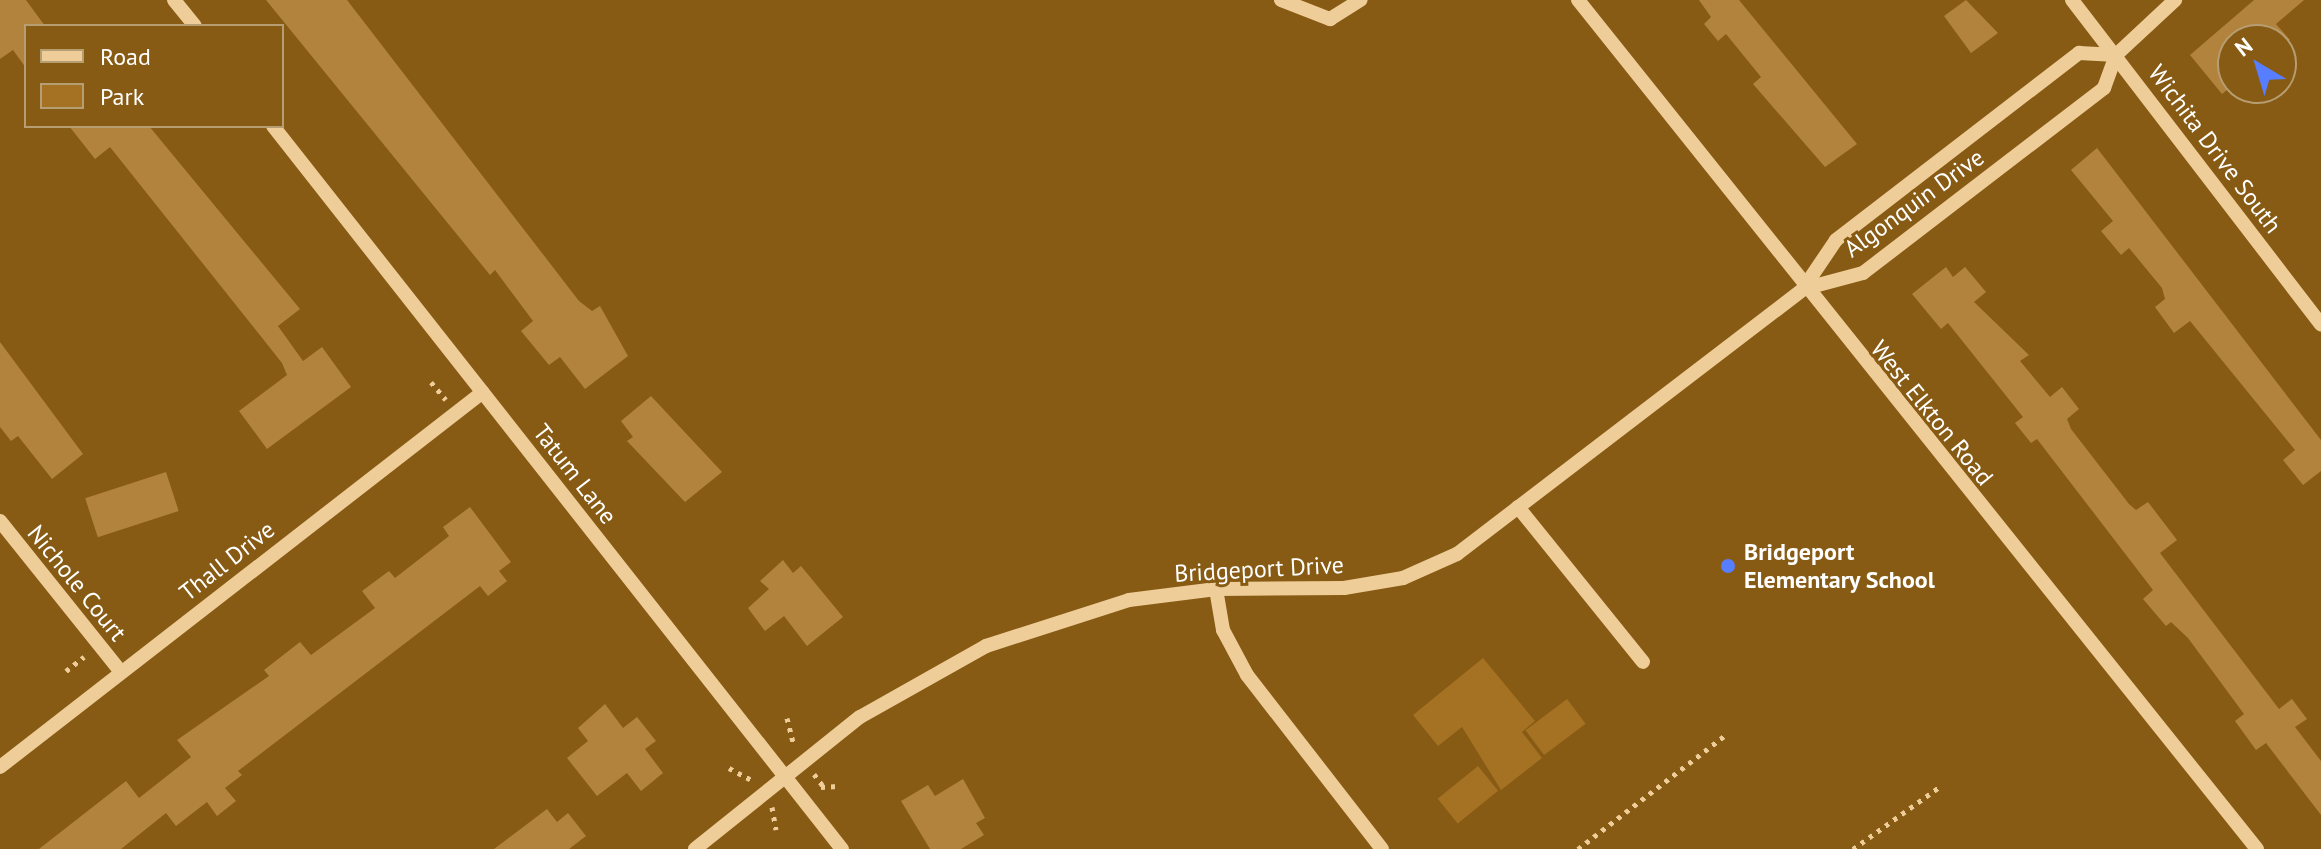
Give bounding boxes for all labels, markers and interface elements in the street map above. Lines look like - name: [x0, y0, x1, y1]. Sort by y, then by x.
- legend: [24, 24, 284, 128]
- north arrow: [2217, 24, 2297, 104]
- text: N: [2229, 31, 2258, 62]
- text: Road: [100, 41, 151, 72]
- street label: Wichita Drive South: [2142, 59, 2288, 239]
- text: Park: [100, 81, 144, 112]
- street label: Algonquin Drive: [1839, 143, 1989, 263]
- street label: West Elkton Road: [1865, 335, 1999, 491]
- street label: Tatum Lane: [527, 418, 623, 530]
- street label: Thall Drive: [174, 515, 280, 607]
- street label: Nichole Court: [22, 519, 132, 647]
- place label: Bridgeport Elementary School: [1744, 538, 1936, 594]
- street label: Bridgeport Drive: [1174, 550, 1344, 588]
- marker: Bridgeport Elementary School: [1719, 557, 1737, 575]

